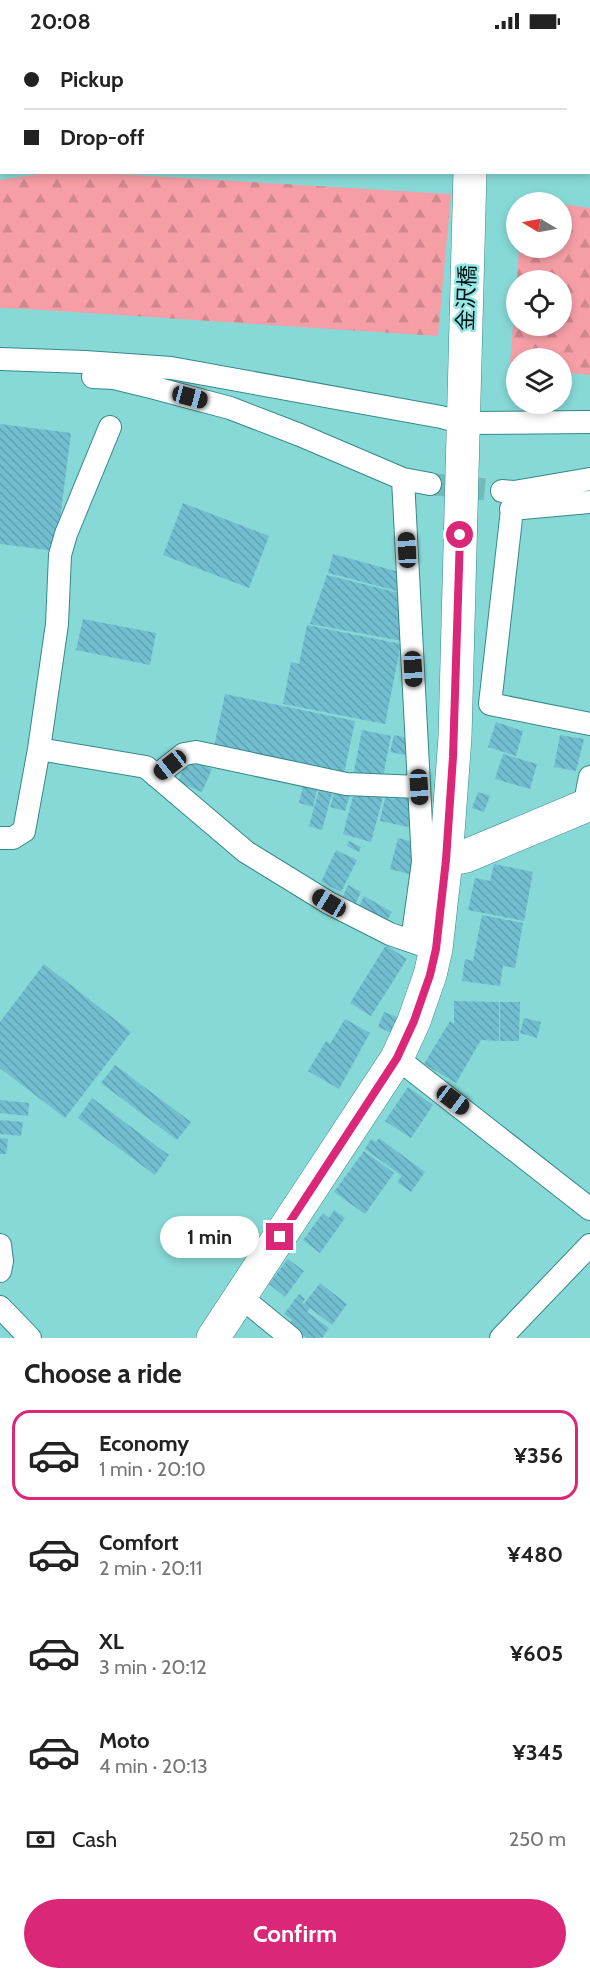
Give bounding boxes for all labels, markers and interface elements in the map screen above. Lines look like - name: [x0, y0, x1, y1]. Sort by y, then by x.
- text: 20:08: [30, 8, 91, 35]
- text: Pickup: [60, 66, 124, 93]
- text: Drop-off: [60, 124, 144, 151]
- north arrow: [506, 192, 572, 258]
- map controls: [506, 192, 572, 414]
- street label: 金沢橋: [452, 265, 481, 331]
- button: locate: [506, 270, 572, 336]
- button: layers: [506, 348, 572, 414]
- car: [170, 384, 210, 410]
- route start: [446, 521, 473, 548]
- car: [397, 532, 417, 568]
- car: [403, 651, 423, 687]
- car: [150, 747, 190, 783]
- car: [409, 769, 429, 805]
- car: [309, 886, 349, 920]
- car: [433, 1082, 473, 1118]
- callout: 1 min: [160, 1216, 259, 1258]
- route end: [266, 1223, 293, 1250]
- text: 1 min: [187, 1225, 232, 1249]
- text: Choose a ride: [24, 1357, 182, 1390]
- icon: car: [27, 1428, 81, 1482]
- text: Economy: [99, 1430, 189, 1457]
- text: ¥356: [514, 1442, 563, 1469]
- text: 1 min · 20:10: [99, 1457, 206, 1481]
- icon: car: [27, 1527, 81, 1581]
- text: Comfort: [99, 1529, 178, 1556]
- text: ¥480: [507, 1541, 563, 1568]
- text: 2 min · 20:11: [99, 1556, 202, 1580]
- icon: car: [27, 1626, 81, 1680]
- text: XL: [99, 1628, 124, 1655]
- text: ¥605: [510, 1640, 563, 1667]
- text: 3 min · 20:12: [99, 1655, 207, 1679]
- icon: car: [27, 1725, 81, 1779]
- text: Moto: [99, 1727, 150, 1754]
- text: ¥345: [512, 1739, 563, 1766]
- text: 4 min · 20:13: [99, 1754, 208, 1778]
- icon: cash: [24, 1823, 57, 1856]
- text: Cash: [72, 1826, 117, 1853]
- text: 250 m: [509, 1827, 566, 1851]
- button: Confirm: [24, 1899, 566, 1968]

